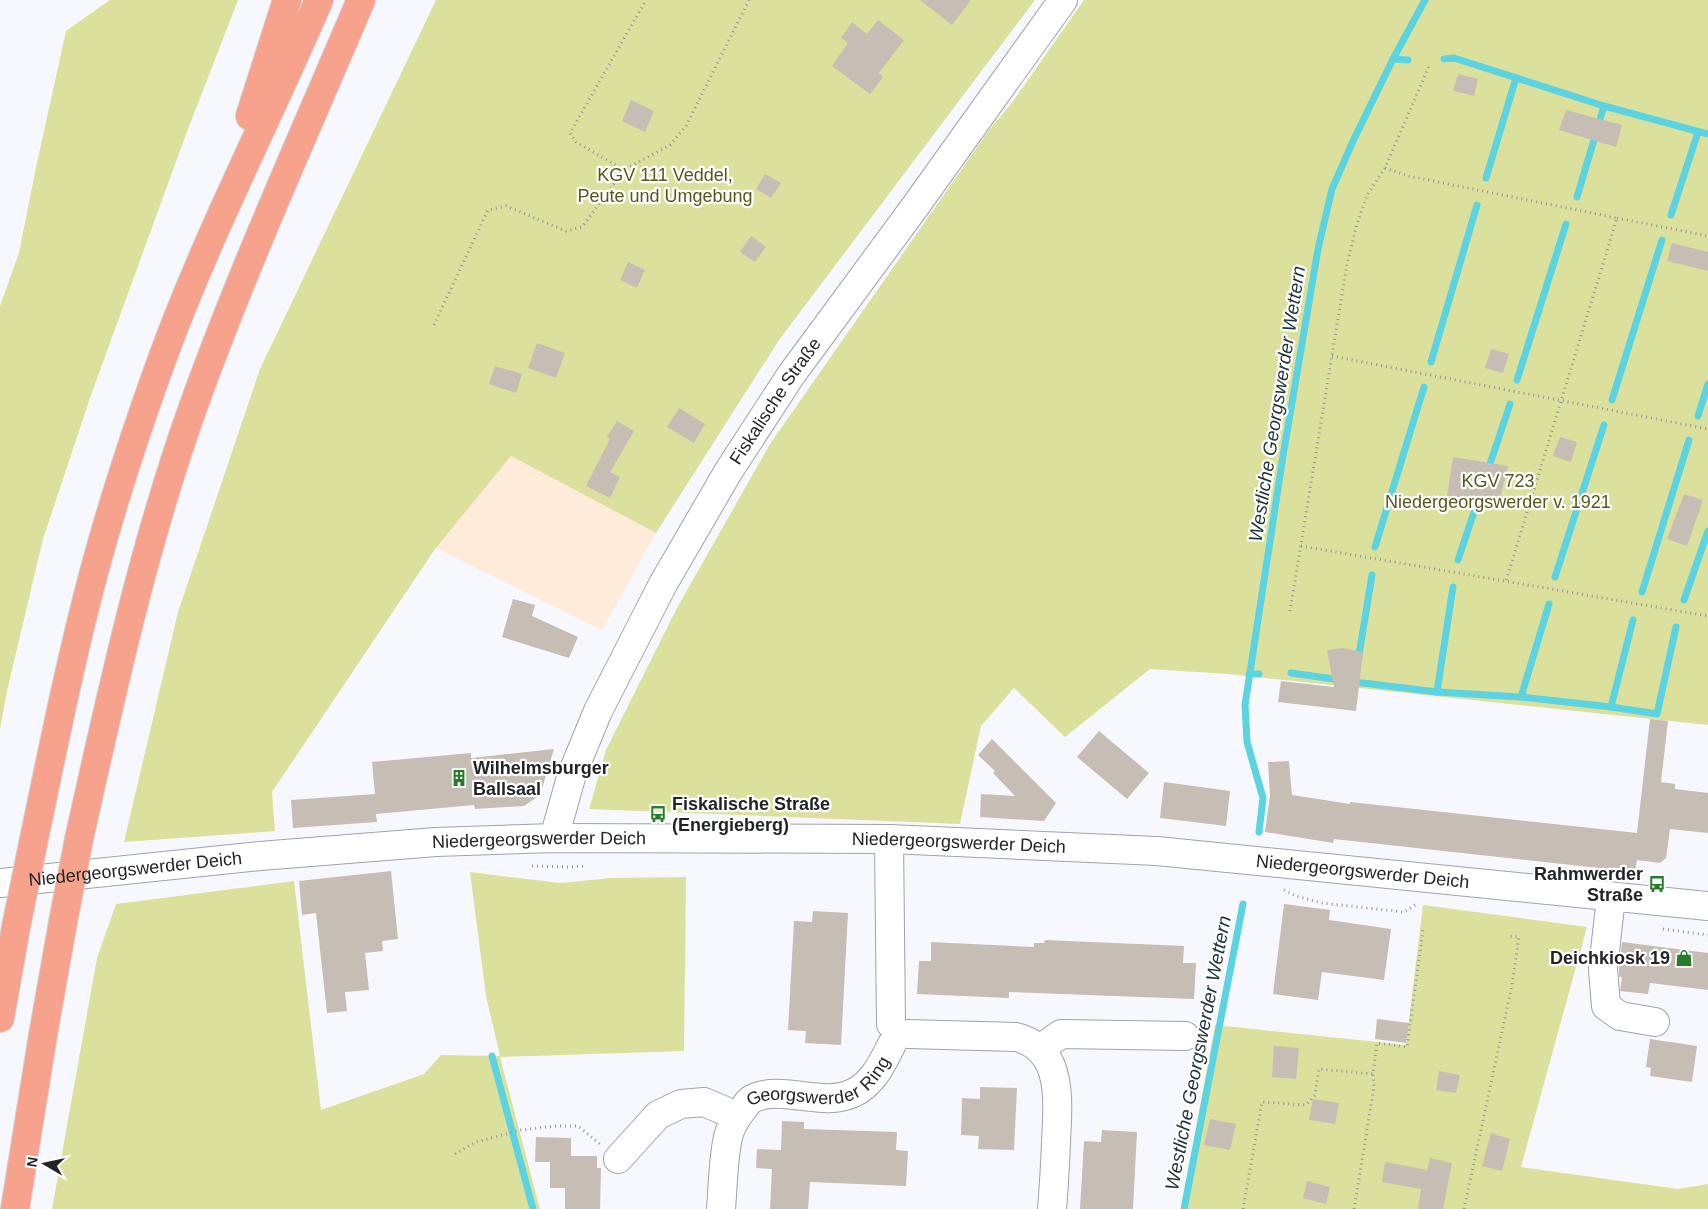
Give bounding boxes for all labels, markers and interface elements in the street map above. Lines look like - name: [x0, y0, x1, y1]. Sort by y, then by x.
- park label: KGV 111 Veddel, Peute und Umgebung: [577, 165, 753, 206]
- water label: Westliche Georgswerder Wettern: [1245, 265, 1309, 543]
- street label: Fiskalische Straße: [726, 334, 825, 468]
- park label: KGV 723 Niedergeorgswerder v. 1921: [1385, 471, 1611, 512]
- place label: Wilhelmsburger Ballsaal: [473, 758, 609, 799]
- building icon: Wilhelmsburger Ballsaal: [449, 768, 469, 788]
- place label: Fiskalische Straße (Energieberg): [672, 794, 830, 835]
- bus stop icon: Fiskalische Straße (Energieberg): [648, 804, 668, 824]
- street label: Niedergeorgswerder Deich: [432, 828, 646, 852]
- street label: Niedergeorgswerder Deich: [852, 829, 1066, 857]
- street label: Niedergeorgswerder Deich: [28, 848, 243, 890]
- street label: Niedergeorgswerder Deich: [1255, 851, 1470, 892]
- place label: Rahmwerder Straße: [1534, 864, 1643, 905]
- bus stop icon: Rahmwerder Straße: [1647, 874, 1667, 894]
- water label: Westliche Georgswerder Wettern: [1161, 914, 1235, 1192]
- place label: Deichkiosk 19: [1550, 948, 1670, 968]
- shop icon: Deichkiosk 19: [1674, 948, 1694, 968]
- street label: Georgswerder Ring: [743, 1053, 894, 1110]
- north arrow: [20, 1139, 70, 1189]
- text: N: [23, 1156, 41, 1168]

